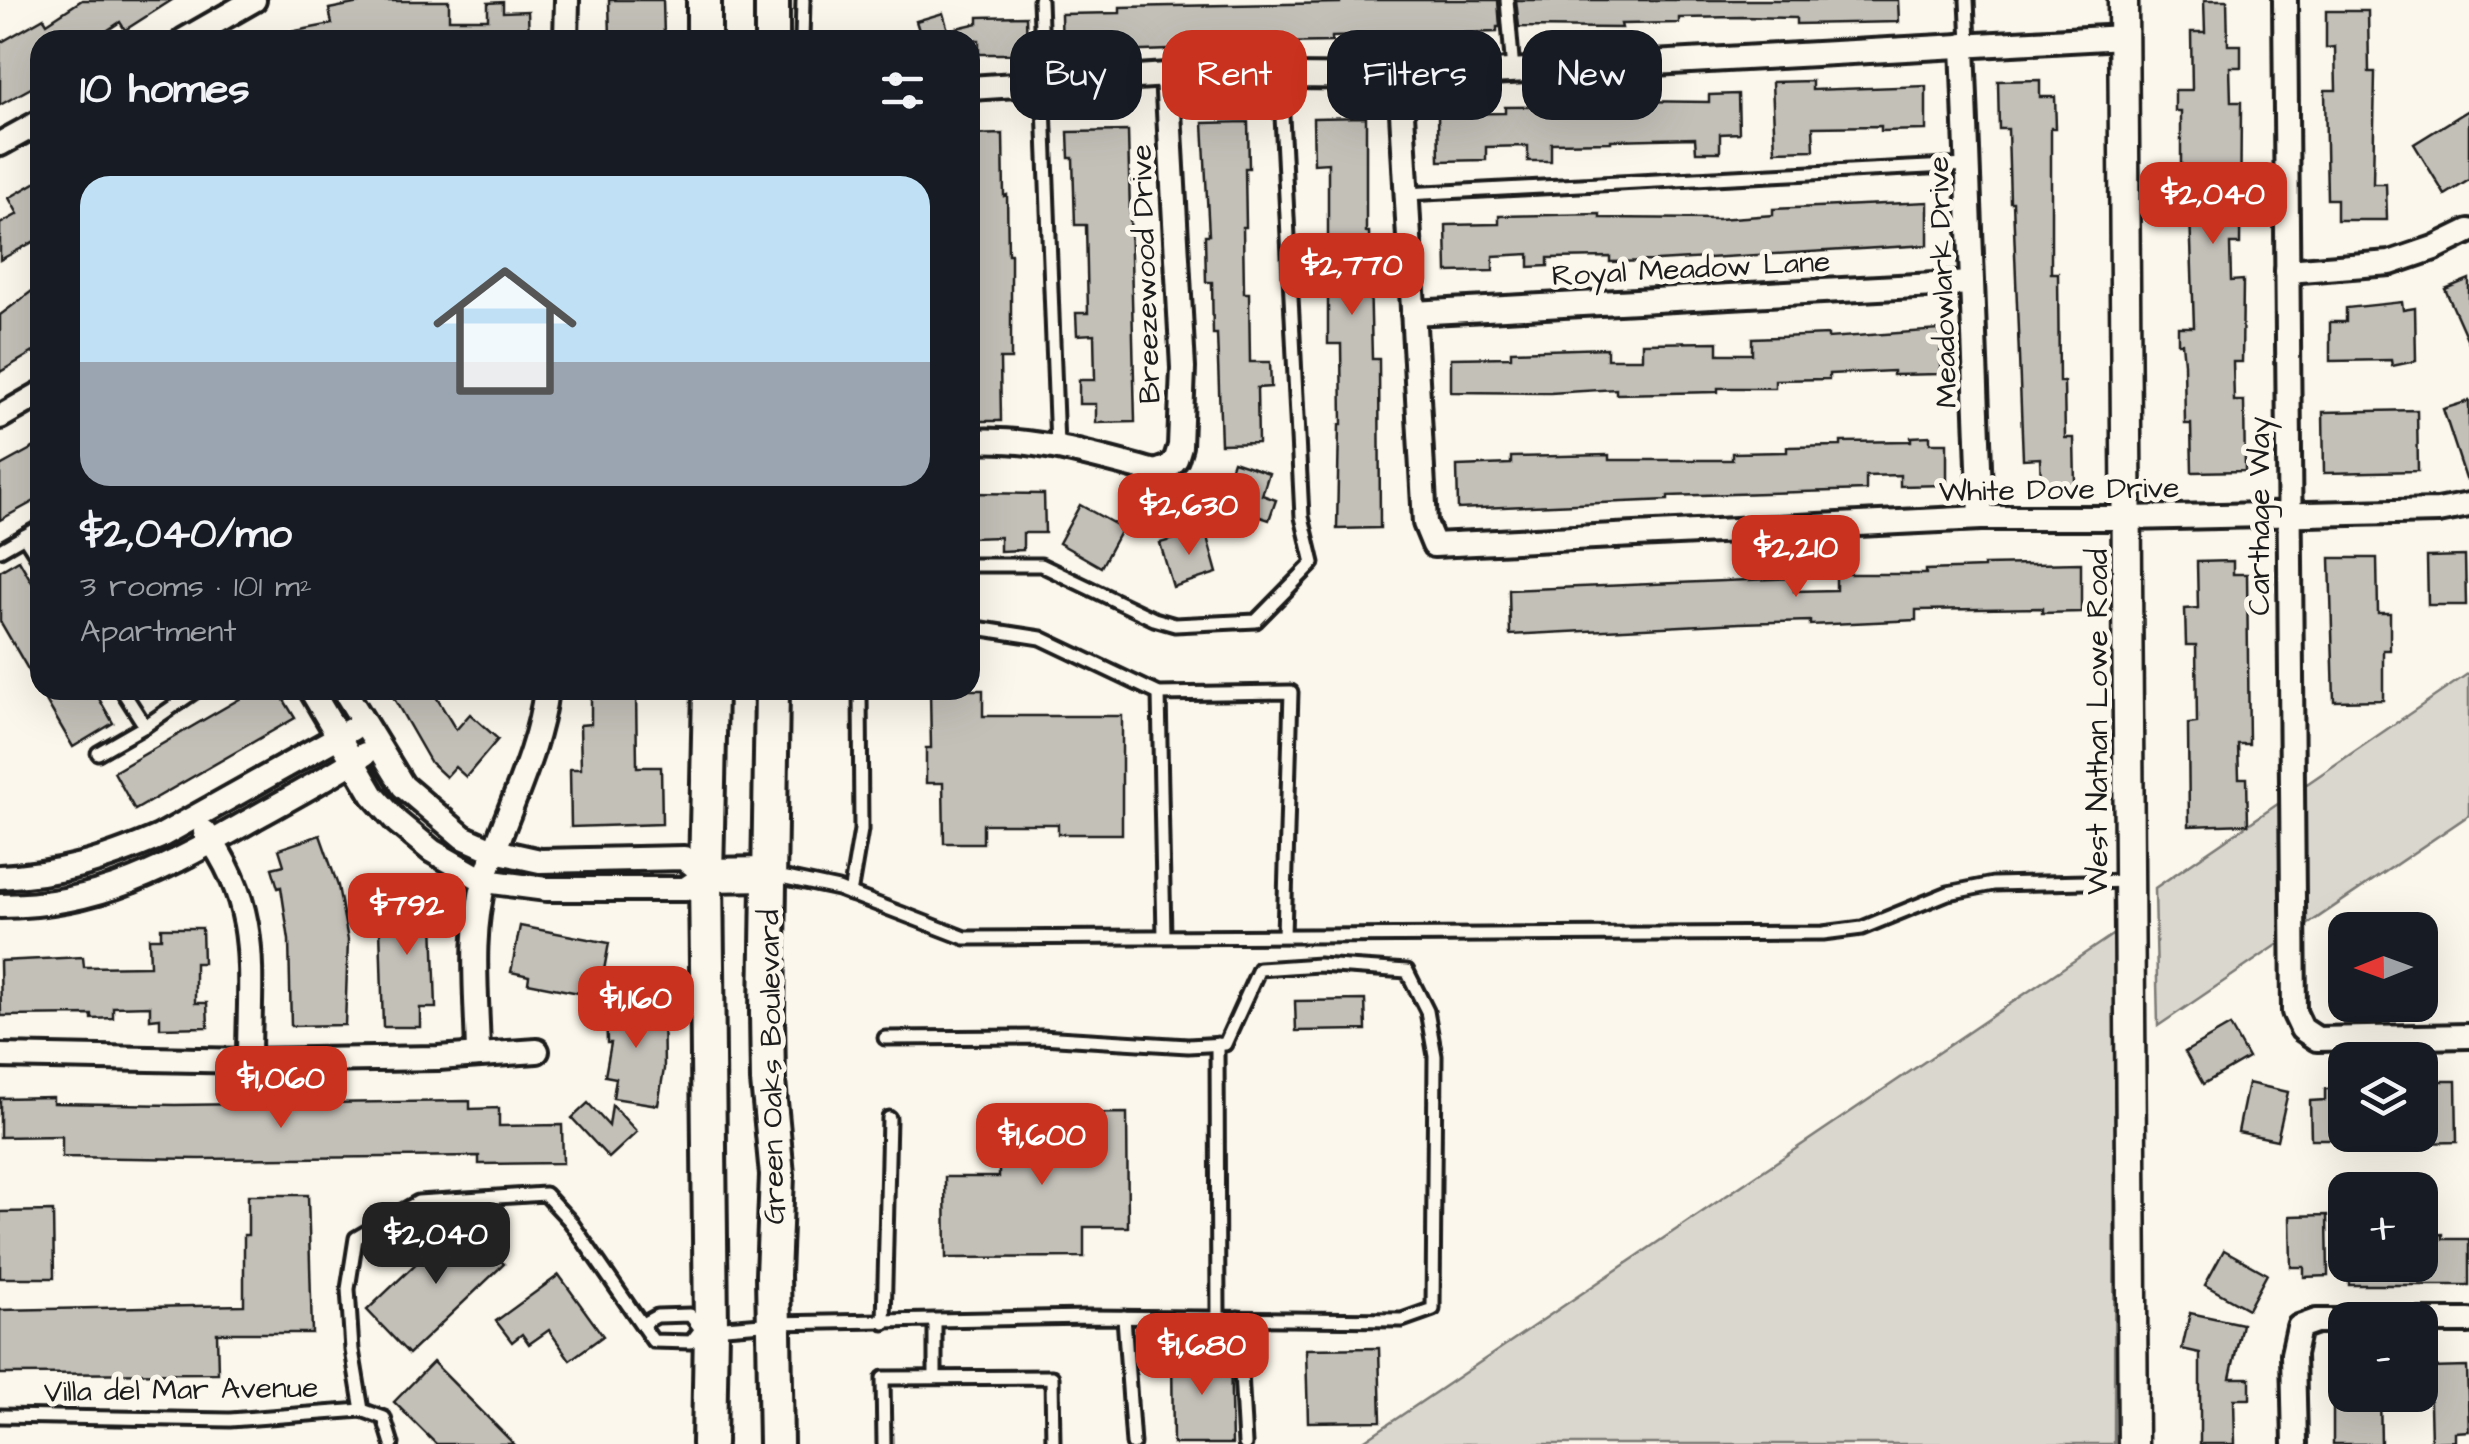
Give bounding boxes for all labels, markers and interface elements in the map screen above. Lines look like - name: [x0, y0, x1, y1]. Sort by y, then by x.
- chip: Buy: [1010, 30, 1142, 120]
- chip: Rent: [1162, 30, 1307, 120]
- chip: Filters: [1327, 30, 1502, 120]
- chip: New: [1522, 30, 1662, 120]
- text: 10 homes: [80, 61, 250, 119]
- icon: filters: [875, 63, 930, 118]
- street label: Breezewood Drive: [1120, 144, 1172, 404]
- street label: Meadowlark Drive: [1918, 155, 1968, 409]
- pin: $2,040: [2132, 162, 2294, 247]
- text: $2,040: [2161, 172, 2265, 217]
- pin: $2,770: [1271, 233, 1433, 318]
- icon: home: [415, 241, 595, 421]
- street label: Royal Meadow Lane: [1551, 241, 1831, 298]
- text: $2,770: [1301, 243, 1403, 288]
- street label: Carthage Way: [2239, 417, 2282, 615]
- street label: White Dove Drive: [1938, 467, 2180, 513]
- pin: $2,630: [1108, 473, 1270, 558]
- text: $2,630: [1140, 483, 1238, 528]
- text: $2,040/mo: [80, 506, 292, 564]
- pin: $2,210: [1715, 515, 1877, 600]
- text: $2,210: [1754, 525, 1838, 570]
- street label: West Nathan Lowe Road: [2077, 549, 2119, 895]
- text: 3 rooms · 101 m²: [80, 564, 312, 609]
- text: Apartment: [80, 609, 236, 654]
- pin: $792: [348, 873, 466, 958]
- text: $792: [370, 883, 444, 928]
- street label: Green Oaks Boulevard: [748, 909, 796, 1225]
- north arrow: [2328, 912, 2438, 1022]
- map controls: [2328, 912, 2438, 1412]
- pin: $1,160: [555, 966, 717, 1051]
- text: $1,160: [600, 976, 672, 1021]
- button: layers: [2328, 1042, 2438, 1152]
- pin: $1,060: [200, 1046, 362, 1131]
- text: $1,060: [237, 1056, 325, 1101]
- pin: $1,600: [961, 1103, 1123, 1188]
- text: $1,600: [998, 1113, 1086, 1158]
- button: +: [2328, 1172, 2438, 1282]
- pin: $2,040: [355, 1202, 517, 1287]
- text: $2,040: [384, 1212, 488, 1257]
- button: −: [2328, 1302, 2438, 1412]
- pin: $1,680: [1121, 1313, 1283, 1398]
- text: $1,680: [1158, 1323, 1246, 1368]
- street label: Villa del Mar Avenue: [43, 1367, 319, 1413]

